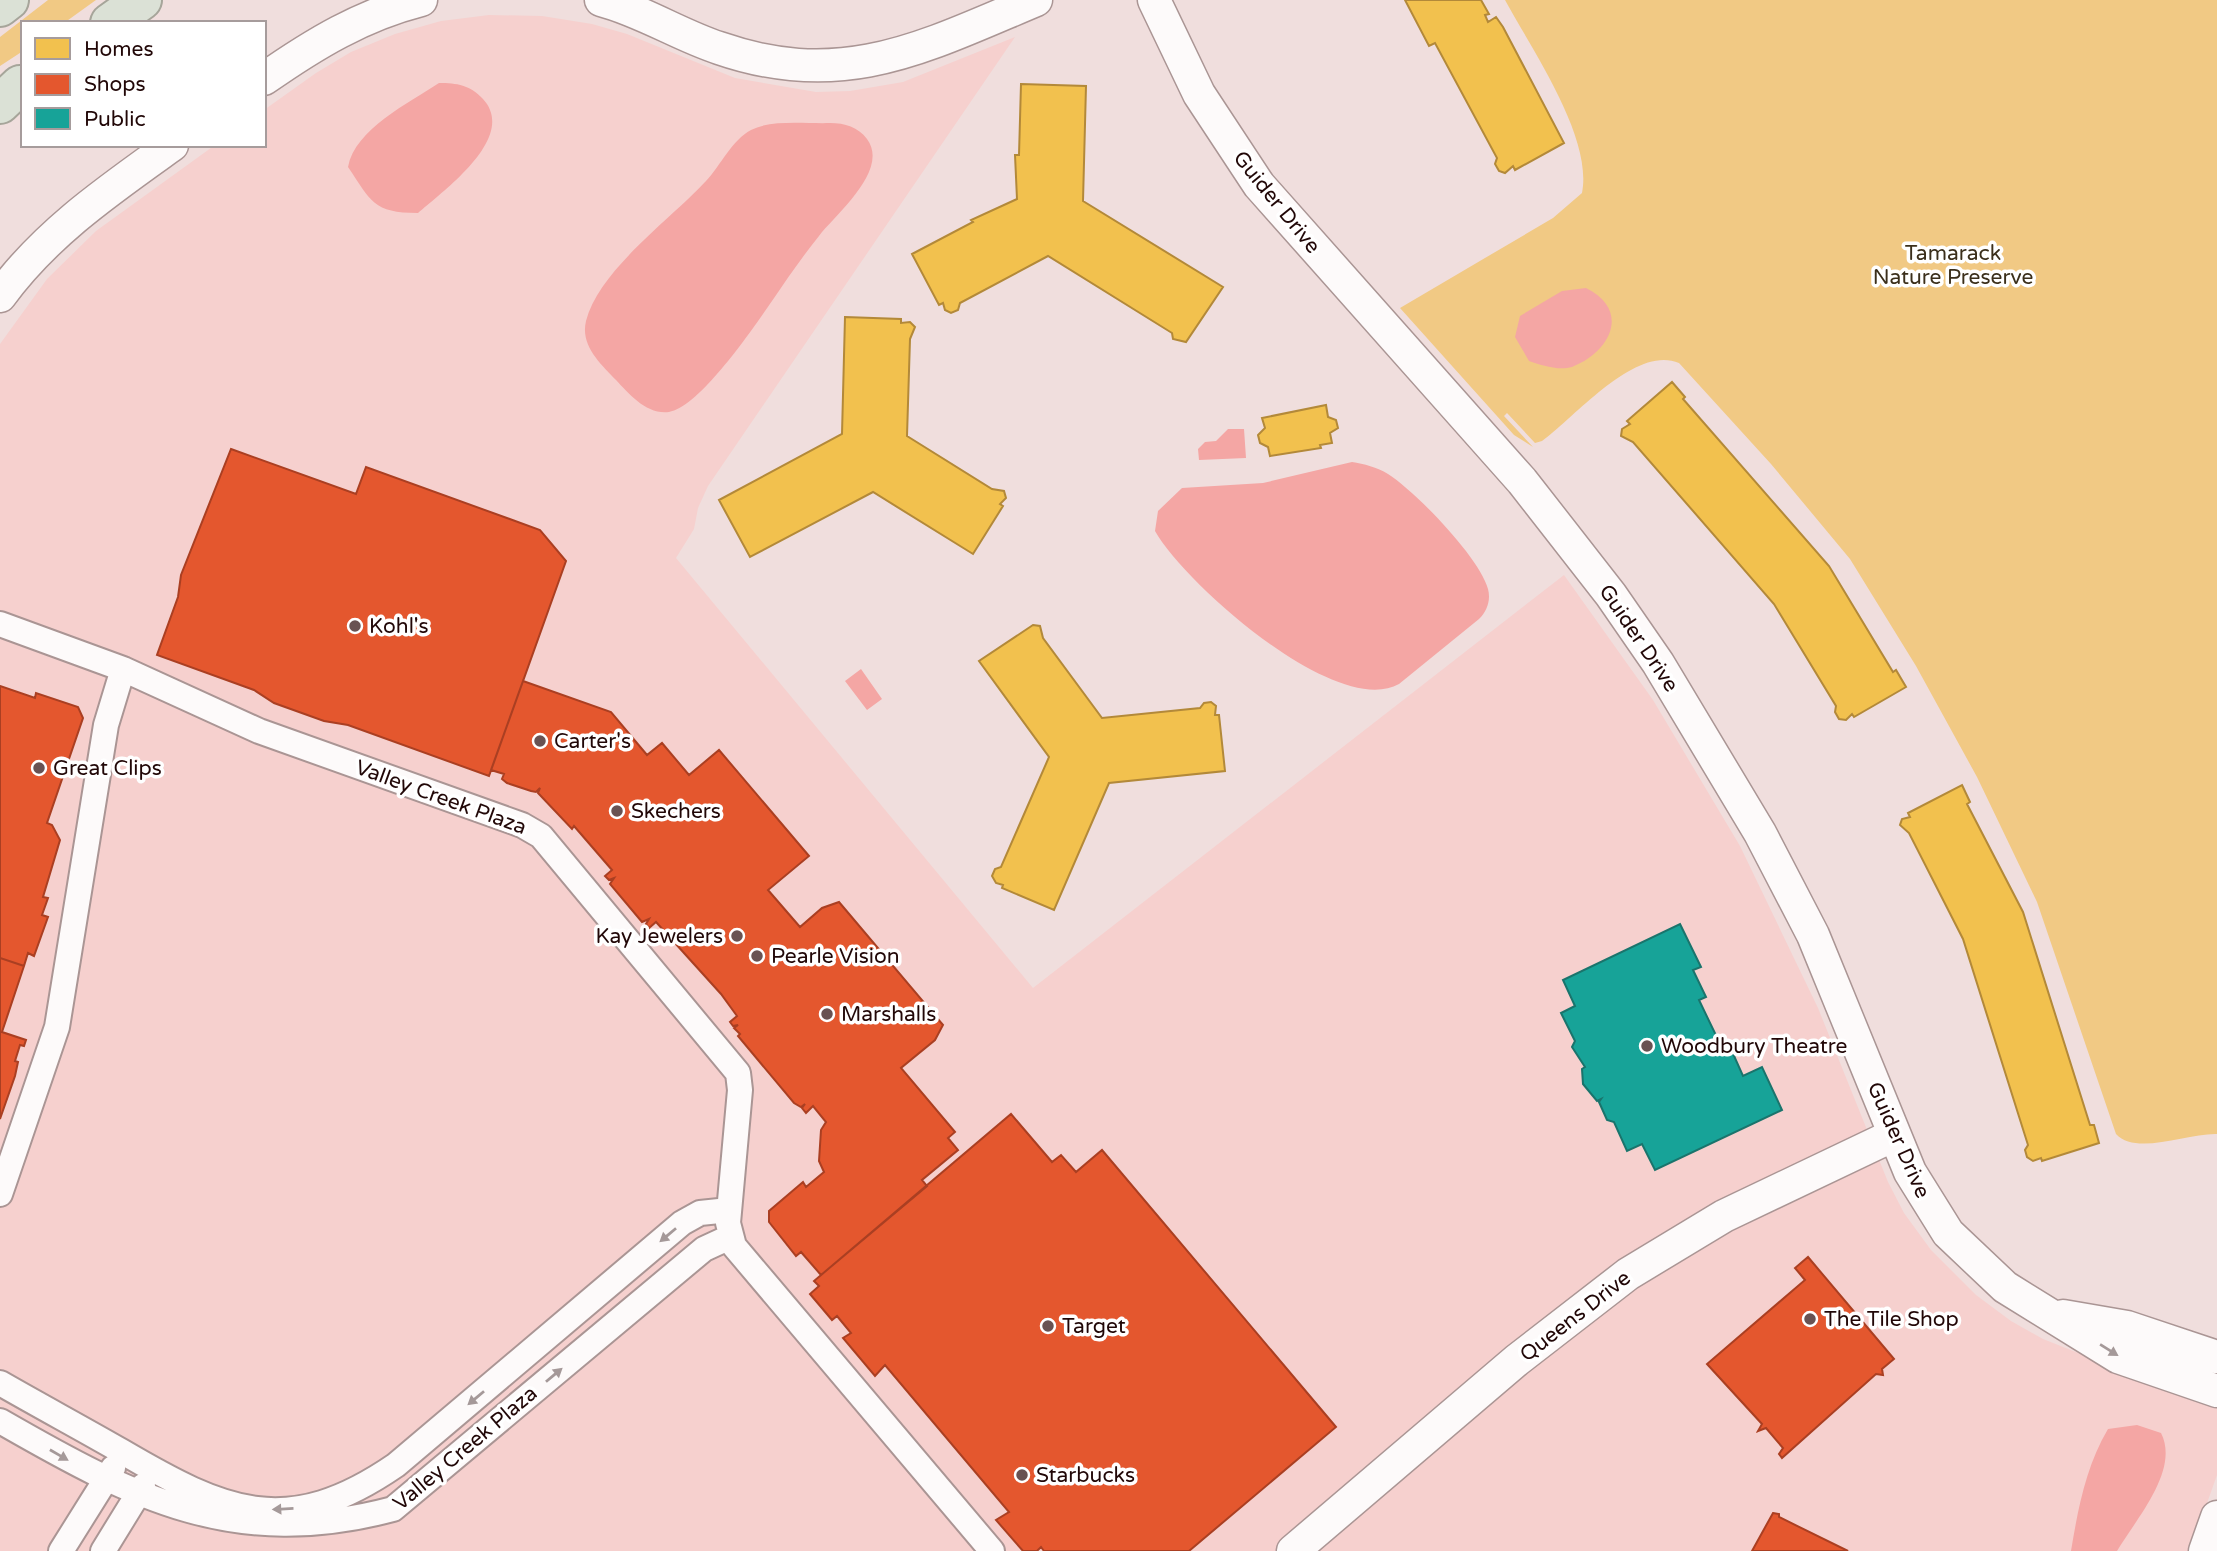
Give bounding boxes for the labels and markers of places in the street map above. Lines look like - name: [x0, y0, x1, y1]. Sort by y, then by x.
- place label: Kohl's: [369, 614, 429, 639]
- marker: Kohl's: [347, 618, 363, 634]
- place label: Carter's: [554, 729, 631, 754]
- marker: Carter's: [532, 733, 548, 749]
- place label: Great Clips: [53, 756, 162, 781]
- marker: Great Clips: [31, 760, 47, 776]
- place label: Skechers: [631, 799, 721, 824]
- marker: Skechers: [609, 803, 625, 819]
- place label: Kay Jewelers: [595, 924, 723, 949]
- marker: Kay Jewelers: [729, 928, 745, 944]
- place label: Pearle Vision: [771, 944, 900, 969]
- marker: Pearle Vision: [749, 948, 765, 964]
- place label: Marshalls: [841, 1002, 936, 1027]
- marker: Marshalls: [819, 1006, 835, 1022]
- place label: Woodbury Theatre: [1661, 1034, 1848, 1059]
- marker: Woodbury Theatre: [1639, 1038, 1655, 1054]
- place label: The Tile Shop: [1824, 1307, 1959, 1332]
- marker: The Tile Shop: [1802, 1311, 1818, 1327]
- place label: Target: [1062, 1314, 1126, 1339]
- marker: Target: [1040, 1318, 1056, 1334]
- place label: Starbucks: [1036, 1463, 1135, 1488]
- marker: Starbucks: [1014, 1467, 1030, 1483]

